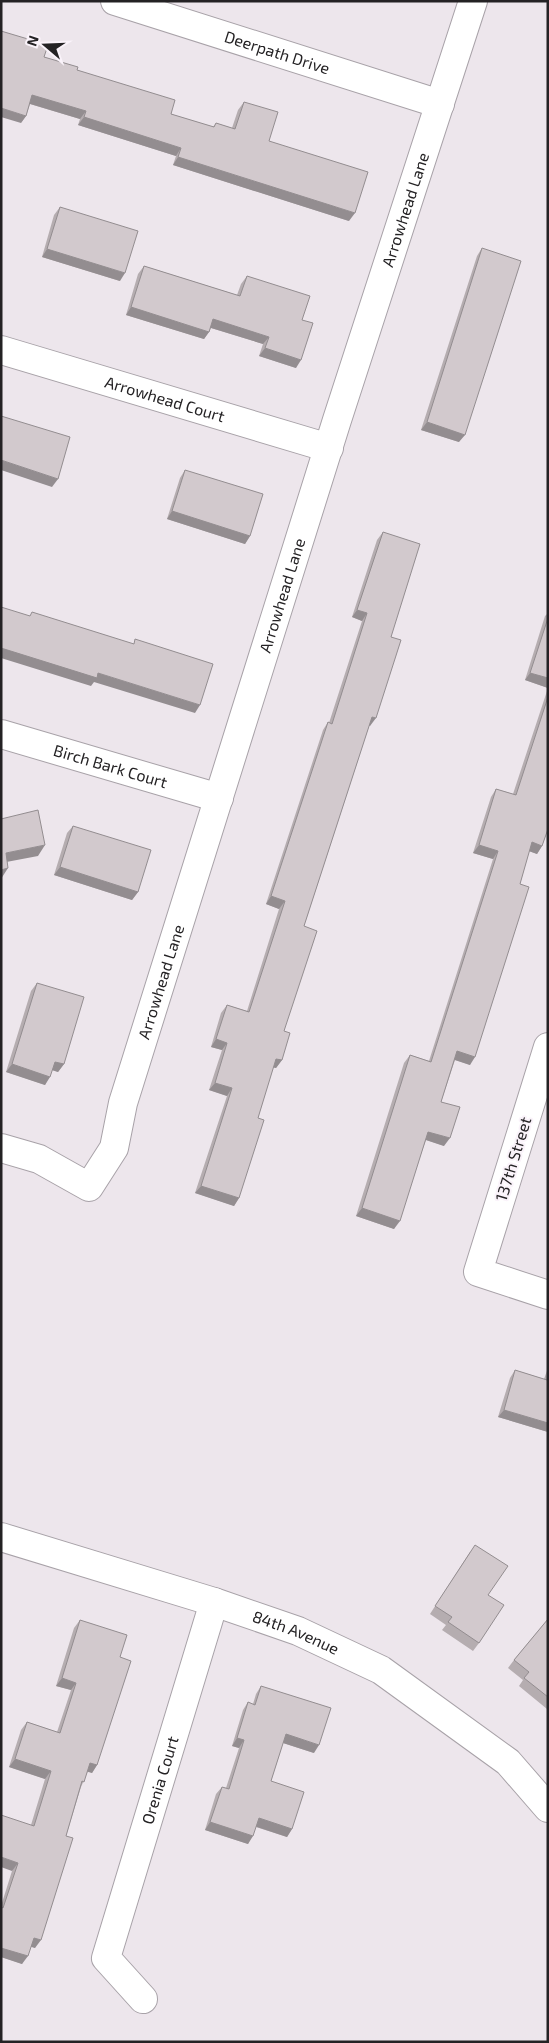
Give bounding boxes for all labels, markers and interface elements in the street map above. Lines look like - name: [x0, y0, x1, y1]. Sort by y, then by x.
- north arrow: [20, 20, 70, 70]
- street label: Deerpath Drive: [222, 26, 332, 77]
- text: N: [23, 33, 42, 48]
- street label: Arrowhead Lane: [377, 150, 432, 269]
- street label: Arrowhead Court: [103, 372, 227, 425]
- street label: Arrowhead Lane: [255, 536, 308, 655]
- street label: Birch Bark Court: [52, 740, 170, 791]
- street label: Arrowhead Lane: [134, 922, 187, 1041]
- street label: 137th Street: [491, 1115, 534, 1203]
- street label: 84th Avenue: [250, 1606, 342, 1658]
- street label: Orenia Court: [137, 1734, 182, 1826]

